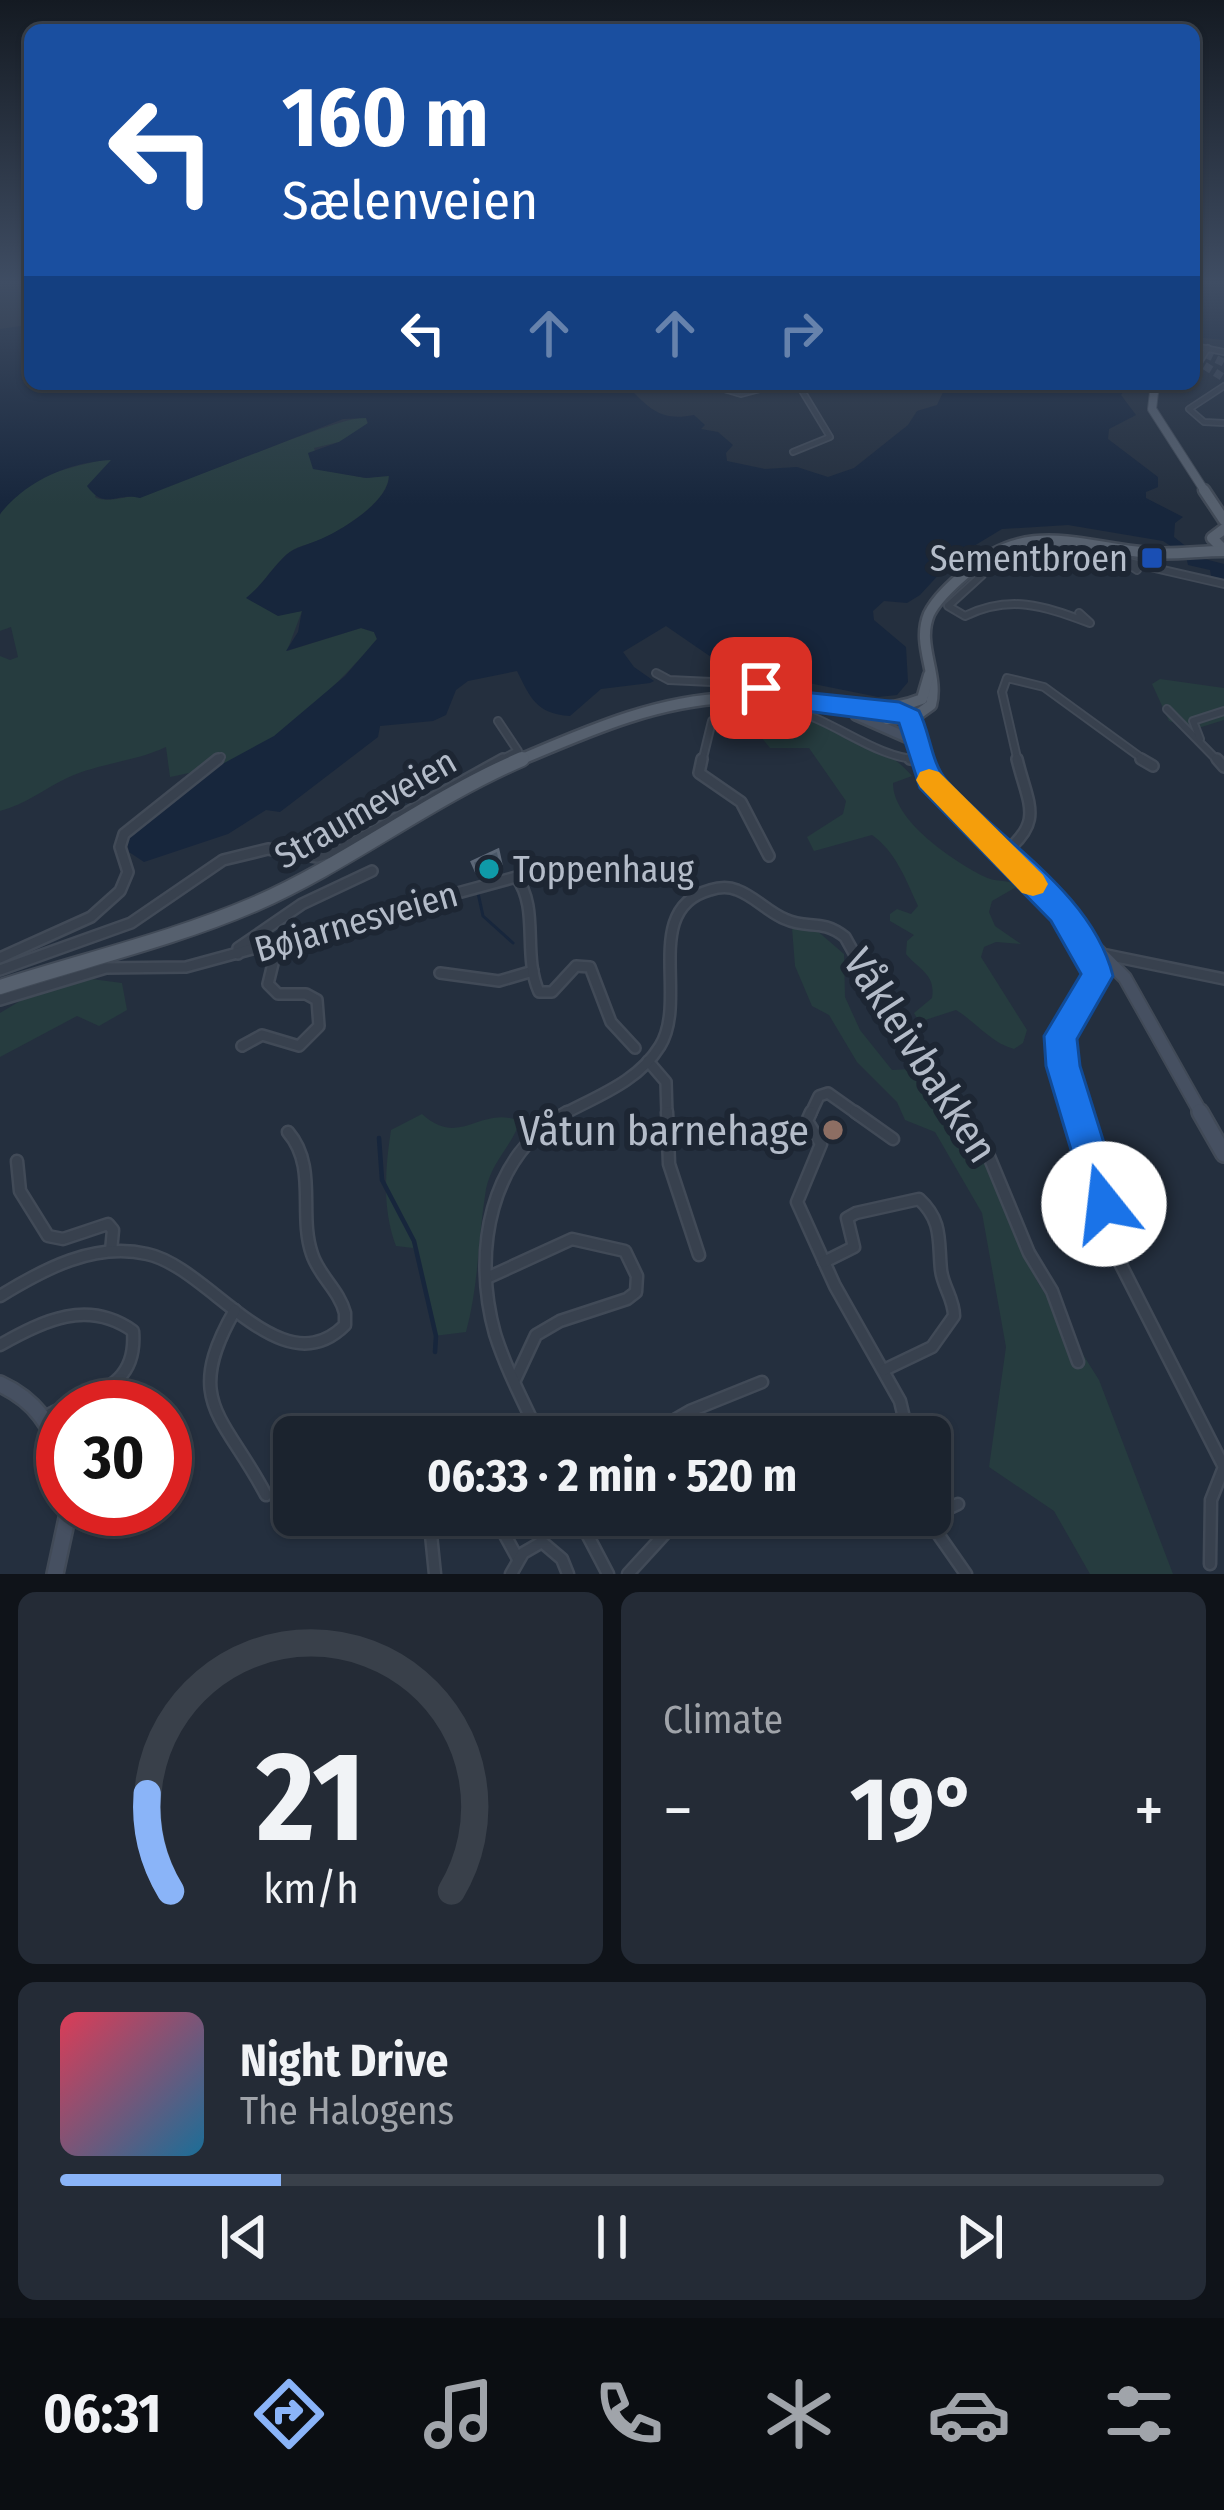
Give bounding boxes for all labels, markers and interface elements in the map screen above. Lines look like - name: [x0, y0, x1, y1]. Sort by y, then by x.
- text: 160 m: [282, 67, 489, 168]
- icon: left: [84, 72, 240, 228]
- text: Sælenveien: [282, 169, 538, 233]
- icon: left: [390, 300, 456, 366]
- icon: ahead: [516, 300, 582, 366]
- icon: ahead: [642, 300, 708, 366]
- icon: right: [768, 300, 834, 366]
- place label: Sementbroen: [930, 537, 1128, 581]
- marker: Sementbroen: [1139, 545, 1165, 571]
- pin: [710, 637, 812, 739]
- icon: arrive: [728, 655, 794, 721]
- street label: Straumeveien: [267, 739, 464, 879]
- place label: Toppenhaug: [513, 848, 694, 892]
- marker: Toppenhaug: [476, 856, 502, 882]
- street label: Bøjarnesveien: [250, 872, 463, 972]
- street label: Våkleivbakken: [832, 939, 1008, 1172]
- place label: Våtun barnehage: [519, 1106, 809, 1156]
- marker: Våtun barnehage: [820, 1117, 846, 1143]
- position arrow: [1041, 1141, 1167, 1267]
- speed limit sign: 30: [36, 1380, 192, 1536]
- text: 06:33 · 2 min · 520 m: [427, 1449, 797, 1503]
- text: Climate: [663, 1697, 783, 1743]
- text: 21: [255, 1723, 365, 1873]
- text: 19°: [850, 1756, 977, 1864]
- text: −: [663, 1771, 693, 1850]
- text: +: [1134, 1771, 1164, 1850]
- text: km/h: [263, 1863, 358, 1914]
- text: Night Drive: [240, 2034, 448, 2088]
- text: The Halogens: [240, 2088, 454, 2134]
- icon: previous: [211, 2204, 277, 2270]
- icon: pause: [579, 2204, 645, 2270]
- icon: next: [947, 2204, 1013, 2270]
- icon: directions: [247, 2372, 331, 2456]
- icon: music: [417, 2372, 501, 2456]
- icon: phone: [587, 2372, 671, 2456]
- icon: climate: [757, 2372, 841, 2456]
- icon: car: [927, 2372, 1011, 2456]
- icon: filters: [1097, 2372, 1181, 2456]
- text: 06:31: [43, 2382, 161, 2446]

